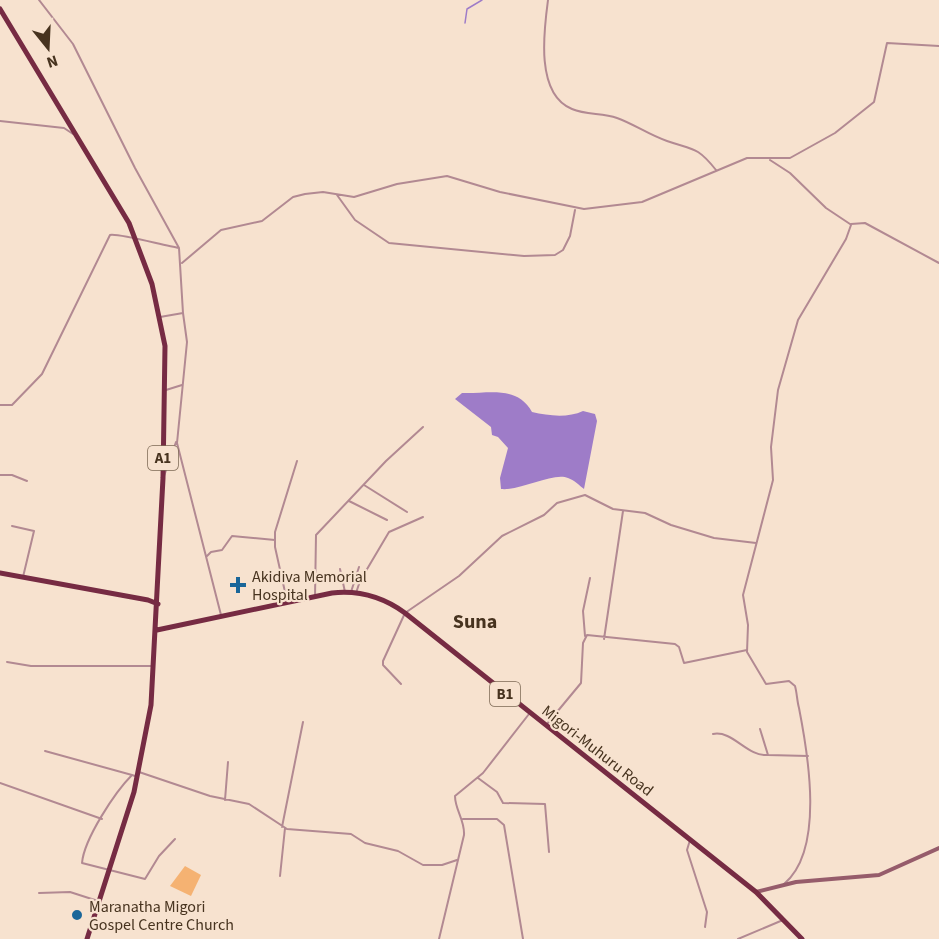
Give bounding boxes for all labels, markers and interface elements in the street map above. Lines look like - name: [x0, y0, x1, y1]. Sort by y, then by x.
- north arrow: [18, 18, 78, 78]
- text: N: [44, 49, 61, 73]
- road number: A1: [148, 446, 178, 470]
- place label: Akidiva Memorial Hospital: [252, 566, 367, 606]
- marker: Akidiva Memorial Hospital: [229, 576, 247, 594]
- district label: Suna: [453, 608, 497, 636]
- road number: B1: [490, 682, 520, 706]
- street label: Migori-Muhuru Road: [537, 700, 658, 801]
- place label: Maranatha Migori Gospel Centre Church: [89, 896, 234, 936]
- marker: Maranatha Migori Gospel Centre Church: [70, 908, 84, 922]

